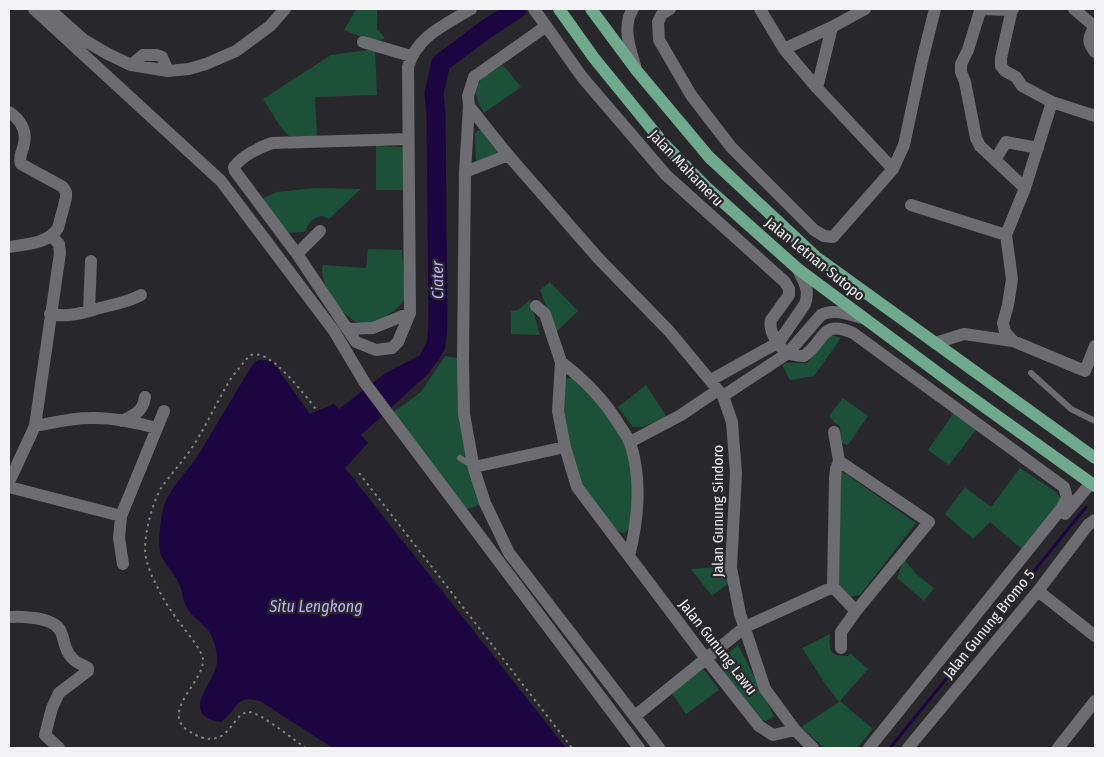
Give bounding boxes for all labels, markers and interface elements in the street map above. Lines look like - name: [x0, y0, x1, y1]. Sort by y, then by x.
- street label: Jalan Mahameru: [645, 126, 727, 210]
- street label: Jalan Letnan Sutopo: [762, 213, 869, 305]
- water label: Ciater: [428, 260, 447, 299]
- street label: Jalan Gunung Sindoro: [709, 445, 727, 577]
- street label: Jalan Gunung Bromo 5: [939, 566, 1039, 682]
- street label: Jalan Gunung Lawu: [675, 596, 761, 698]
- water label: Situ Lengkong: [268, 597, 363, 616]

